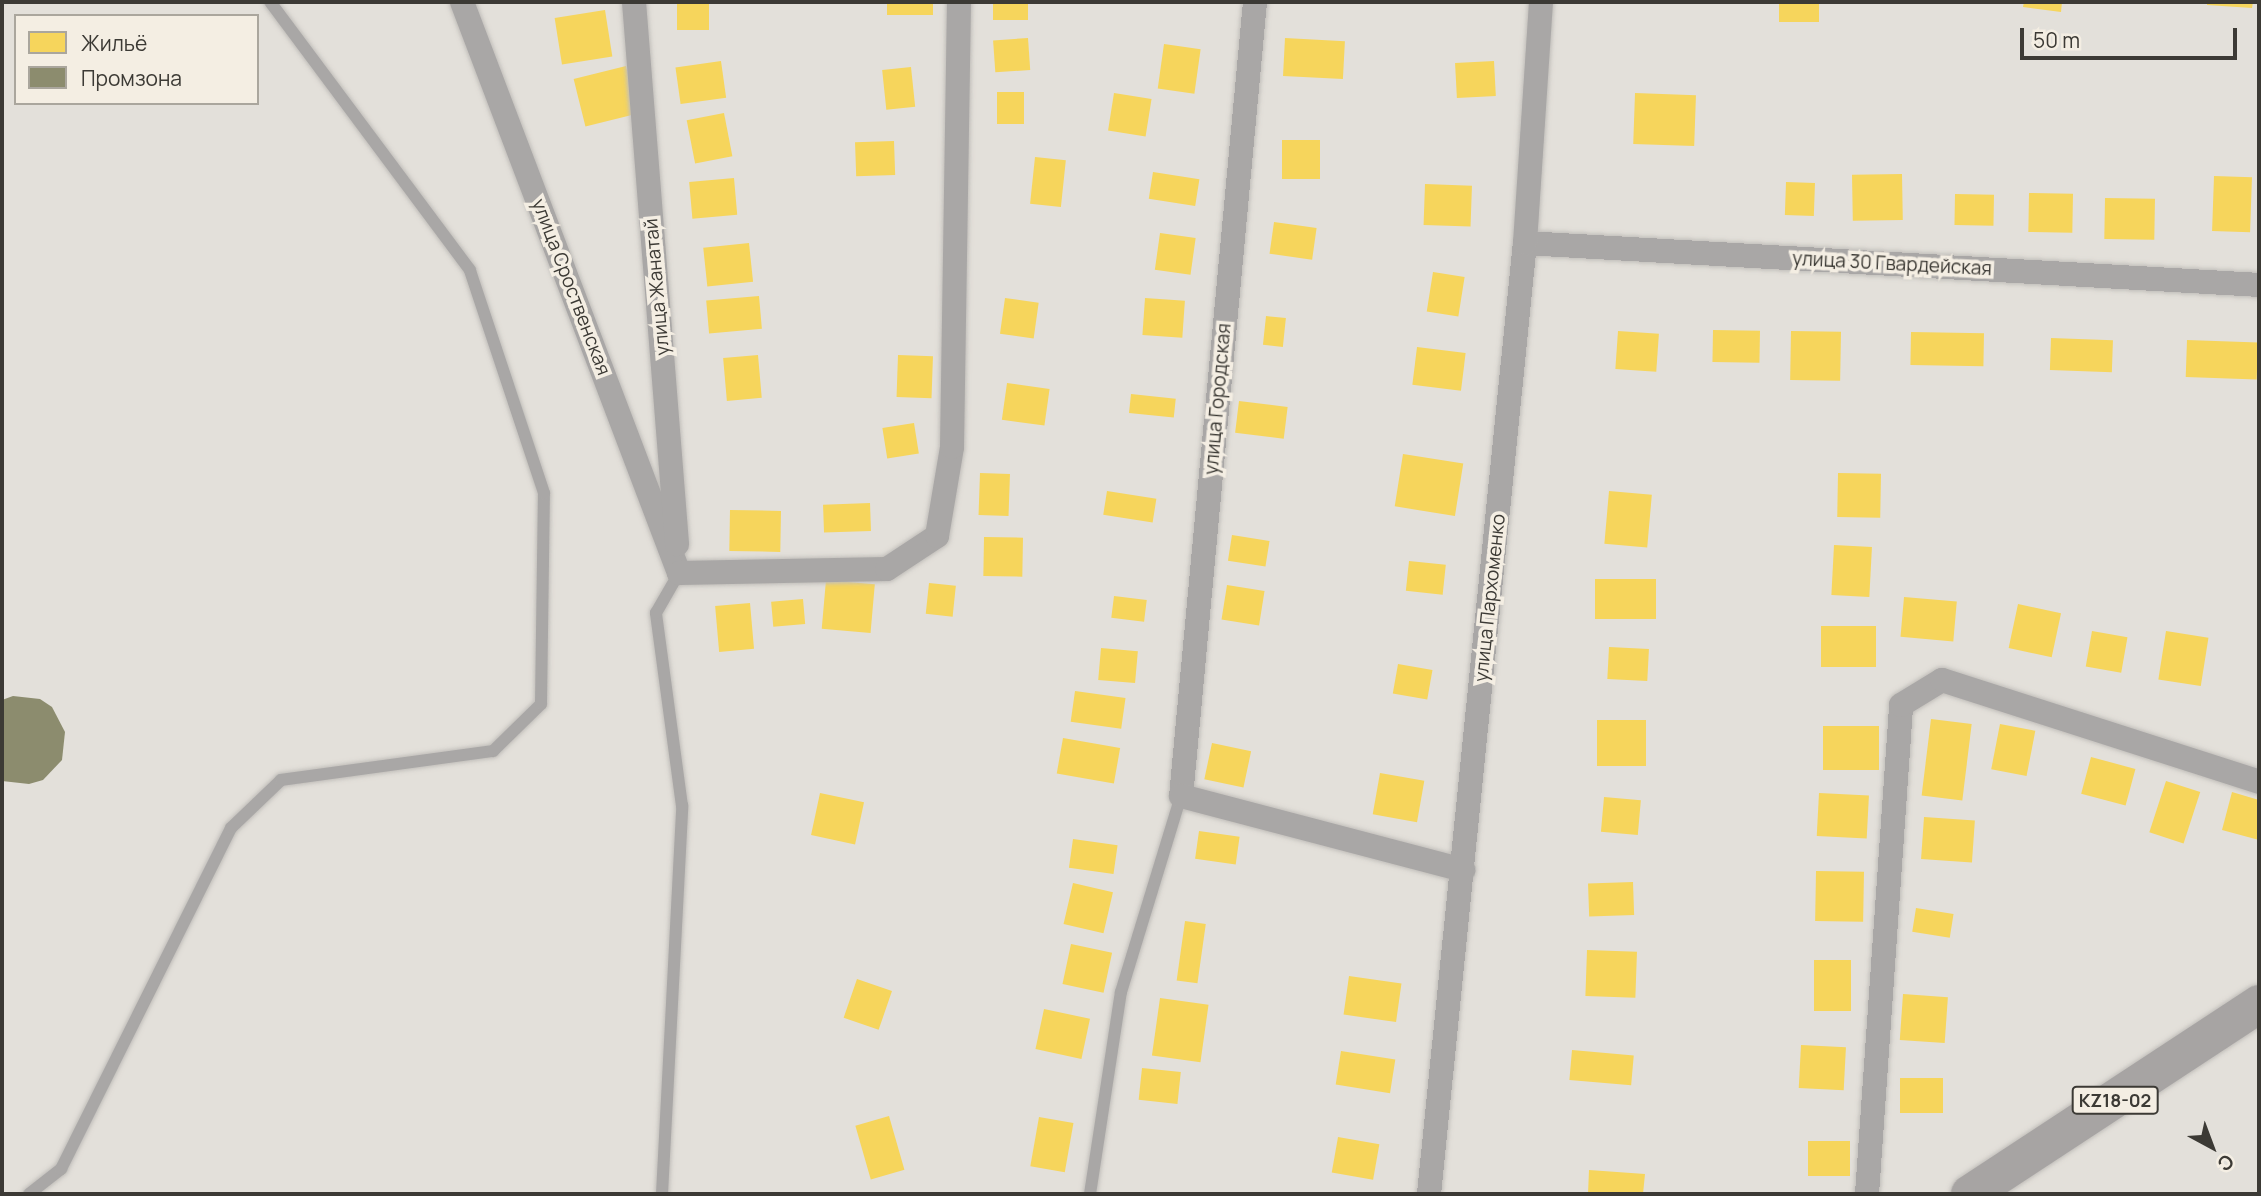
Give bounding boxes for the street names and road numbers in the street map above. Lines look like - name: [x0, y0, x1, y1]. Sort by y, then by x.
- street label: улица Сроственская: [527, 196, 615, 378]
- street label: улица Жанатай: [640, 218, 674, 356]
- street label: улица 30 Гвардейская: [1792, 247, 1992, 281]
- street label: улица Городская: [1200, 322, 1236, 476]
- street label: улица Пархоменко: [1470, 513, 1510, 683]
- road number: KZ18-02: [2071, 1086, 2159, 1114]

